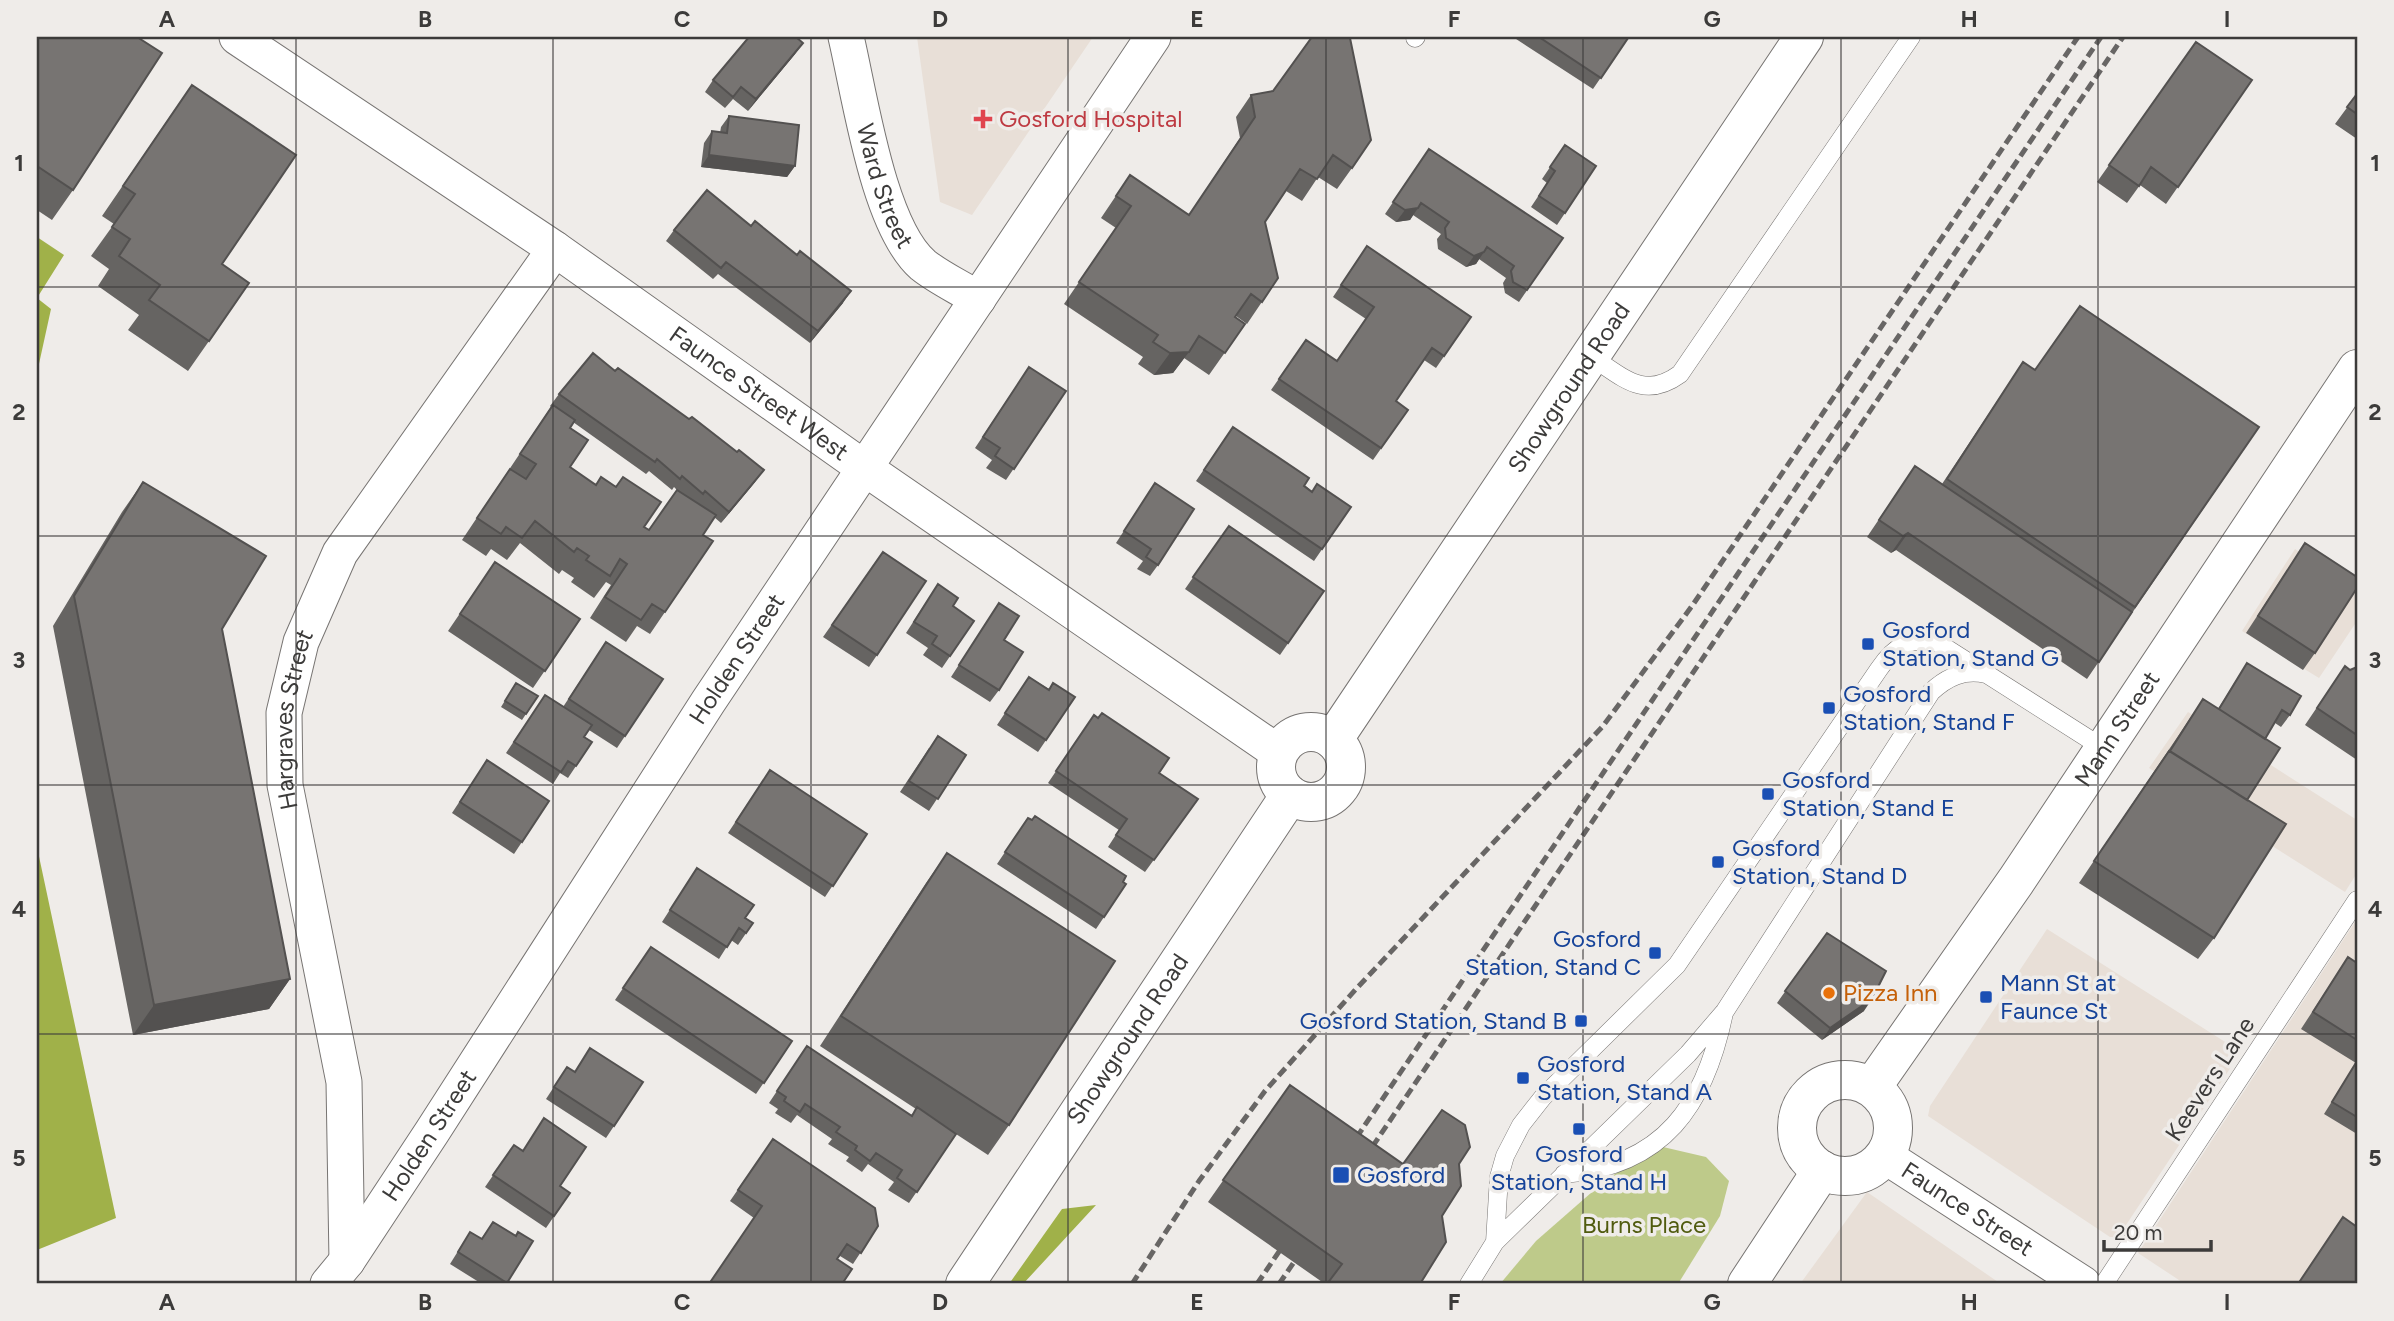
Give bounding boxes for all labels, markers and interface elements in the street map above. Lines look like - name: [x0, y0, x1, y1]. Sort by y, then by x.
- text: A: [159, 5, 176, 33]
- text: B: [418, 5, 432, 33]
- text: C: [674, 5, 691, 33]
- text: D: [932, 5, 948, 33]
- text: E: [1190, 5, 1204, 33]
- text: F: [1448, 5, 1461, 33]
- text: G: [1703, 5, 1721, 33]
- text: H: [1960, 5, 1978, 33]
- text: I: [2224, 5, 2230, 33]
- place label: Gosford Hospital: [999, 104, 1183, 133]
- marker: Gosford Hospital: [973, 109, 993, 129]
- street label: Ward Street: [851, 121, 920, 253]
- text: 1: [14, 149, 24, 177]
- text: 1: [2370, 149, 2380, 177]
- street label: Showground Road: [1501, 297, 1636, 478]
- street label: Faunce Street West: [664, 320, 854, 466]
- text: 2: [12, 398, 26, 426]
- text: 2: [2368, 398, 2382, 426]
- street label: Holden Street: [683, 588, 790, 730]
- place label: Gosford Station, Stand G: [1882, 615, 2059, 672]
- street label: Hargraves Street: [269, 625, 319, 812]
- marker: Gosford Station, Stand G: [1860, 636, 1876, 652]
- text: 3: [13, 646, 25, 674]
- text: 3: [2369, 646, 2381, 674]
- street label: Mann Street: [2068, 665, 2166, 792]
- place label: Gosford Station, Stand F: [1843, 679, 2015, 736]
- marker: Gosford Station, Stand F: [1821, 700, 1837, 716]
- place label: Gosford Station, Stand E: [1782, 765, 1955, 822]
- marker: Gosford Station, Stand E: [1760, 786, 1776, 802]
- place label: Gosford Station, Stand D: [1732, 833, 1907, 890]
- marker: Gosford Station, Stand D: [1710, 854, 1726, 870]
- text: 4: [12, 895, 26, 923]
- text: 4: [2368, 895, 2382, 923]
- place label: Gosford Station, Stand C: [1465, 924, 1641, 981]
- marker: Gosford Station, Stand C: [1647, 945, 1663, 961]
- street label: Showground Road: [1060, 948, 1194, 1130]
- place label: Mann St at Faunce St: [2000, 968, 2116, 1025]
- place label: Pizza Inn: [1843, 978, 1938, 1007]
- marker: Pizza Inn: [1821, 985, 1837, 1001]
- marker: Mann St at Faunce St: [1978, 989, 1994, 1005]
- place label: Gosford Station, Stand B: [1300, 1006, 1567, 1035]
- street label: Keevers Lane: [2159, 1011, 2260, 1146]
- marker: Gosford Station, Stand B: [1573, 1013, 1589, 1029]
- place label: Gosford Station, Stand A: [1537, 1049, 1713, 1106]
- street label: Holden Street: [376, 1064, 482, 1206]
- marker: Gosford Station, Stand A: [1515, 1070, 1531, 1086]
- marker: Gosford Station, Stand H: [1571, 1121, 1587, 1137]
- place label: Gosford Station, Stand H: [1491, 1139, 1667, 1196]
- text: 5: [12, 1144, 26, 1172]
- text: 5: [2368, 1144, 2382, 1172]
- street label: Faunce Street: [1896, 1156, 2039, 1262]
- place label: Gosford: [1357, 1160, 1445, 1189]
- marker: Gosford: [1331, 1165, 1351, 1185]
- scale bar: [2104, 1209, 2210, 1253]
- park label: Burns Place: [1582, 1210, 1706, 1239]
- text: 20 m: [2114, 1220, 2162, 1245]
- text: A: [159, 1288, 176, 1316]
- text: B: [418, 1288, 432, 1316]
- text: C: [674, 1288, 691, 1316]
- text: D: [932, 1288, 948, 1316]
- text: E: [1190, 1288, 1204, 1316]
- text: F: [1448, 1288, 1461, 1316]
- text: G: [1703, 1288, 1721, 1316]
- text: H: [1960, 1288, 1978, 1316]
- text: I: [2224, 1288, 2230, 1316]

